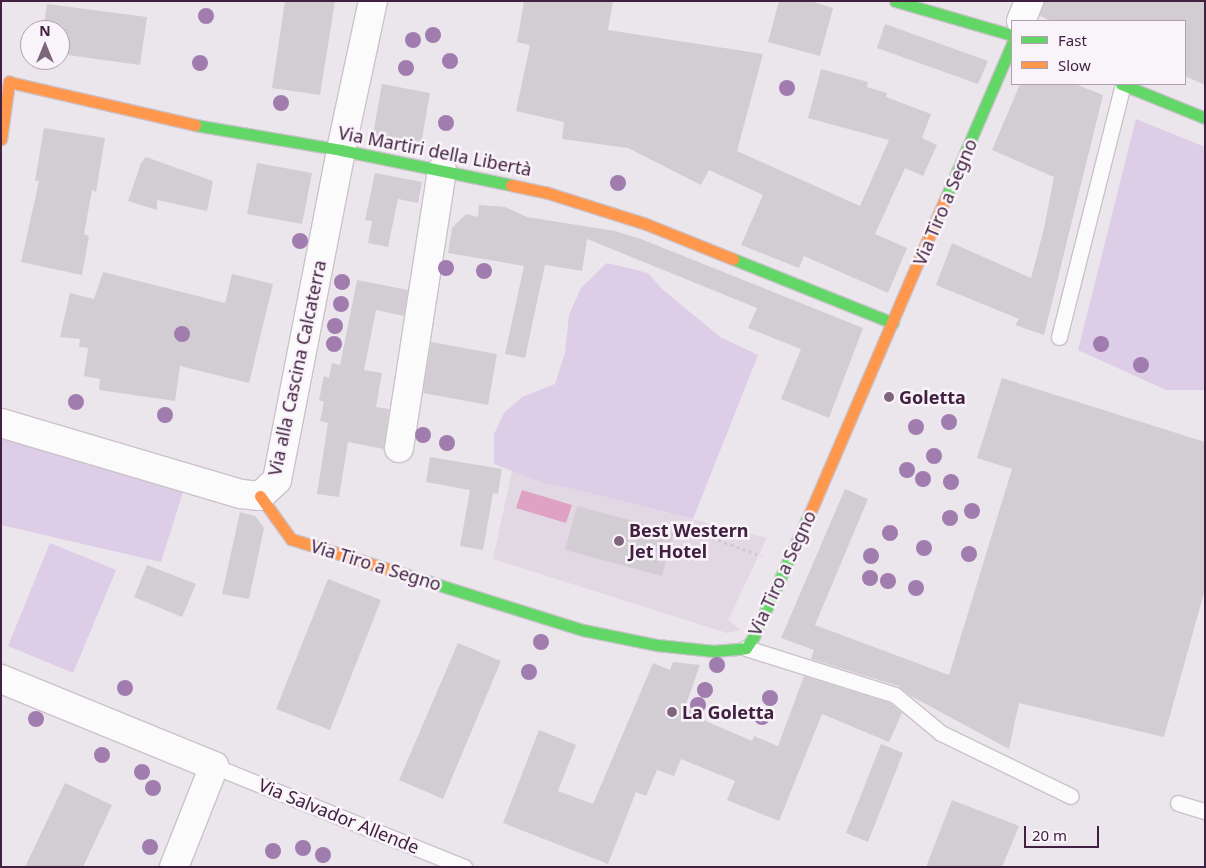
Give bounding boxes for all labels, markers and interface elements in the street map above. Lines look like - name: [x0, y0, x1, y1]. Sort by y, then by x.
- north arrow: [20, 20, 70, 70]
- legend: [1011, 20, 1186, 85]
- text: N: [39, 21, 51, 40]
- text: Fast: [1058, 30, 1087, 50]
- text: Slow: [1058, 55, 1091, 75]
- street label: Via Martiri della Libertà: [336, 122, 534, 180]
- street label: Via Tiro a Segno: [909, 135, 981, 269]
- street label: Via alla Cascina Calcaterra: [264, 258, 330, 478]
- place label: Goletta: [899, 386, 966, 408]
- marker: Goletta: [883, 391, 895, 403]
- street label: Via Tiro a Segno: [744, 507, 820, 639]
- place label: Best Western Jet Hotel: [629, 520, 748, 562]
- street label: Via Tiro a Segno: [308, 535, 444, 595]
- marker: Best Western Jet Hotel: [613, 535, 625, 547]
- place label: La Goletta: [682, 701, 774, 723]
- marker: La Goletta: [666, 706, 678, 718]
- street label: Via Salvador Allende: [255, 774, 423, 858]
- scale bar: [1026, 816, 1101, 848]
- text: 20 m: [1032, 825, 1067, 845]

